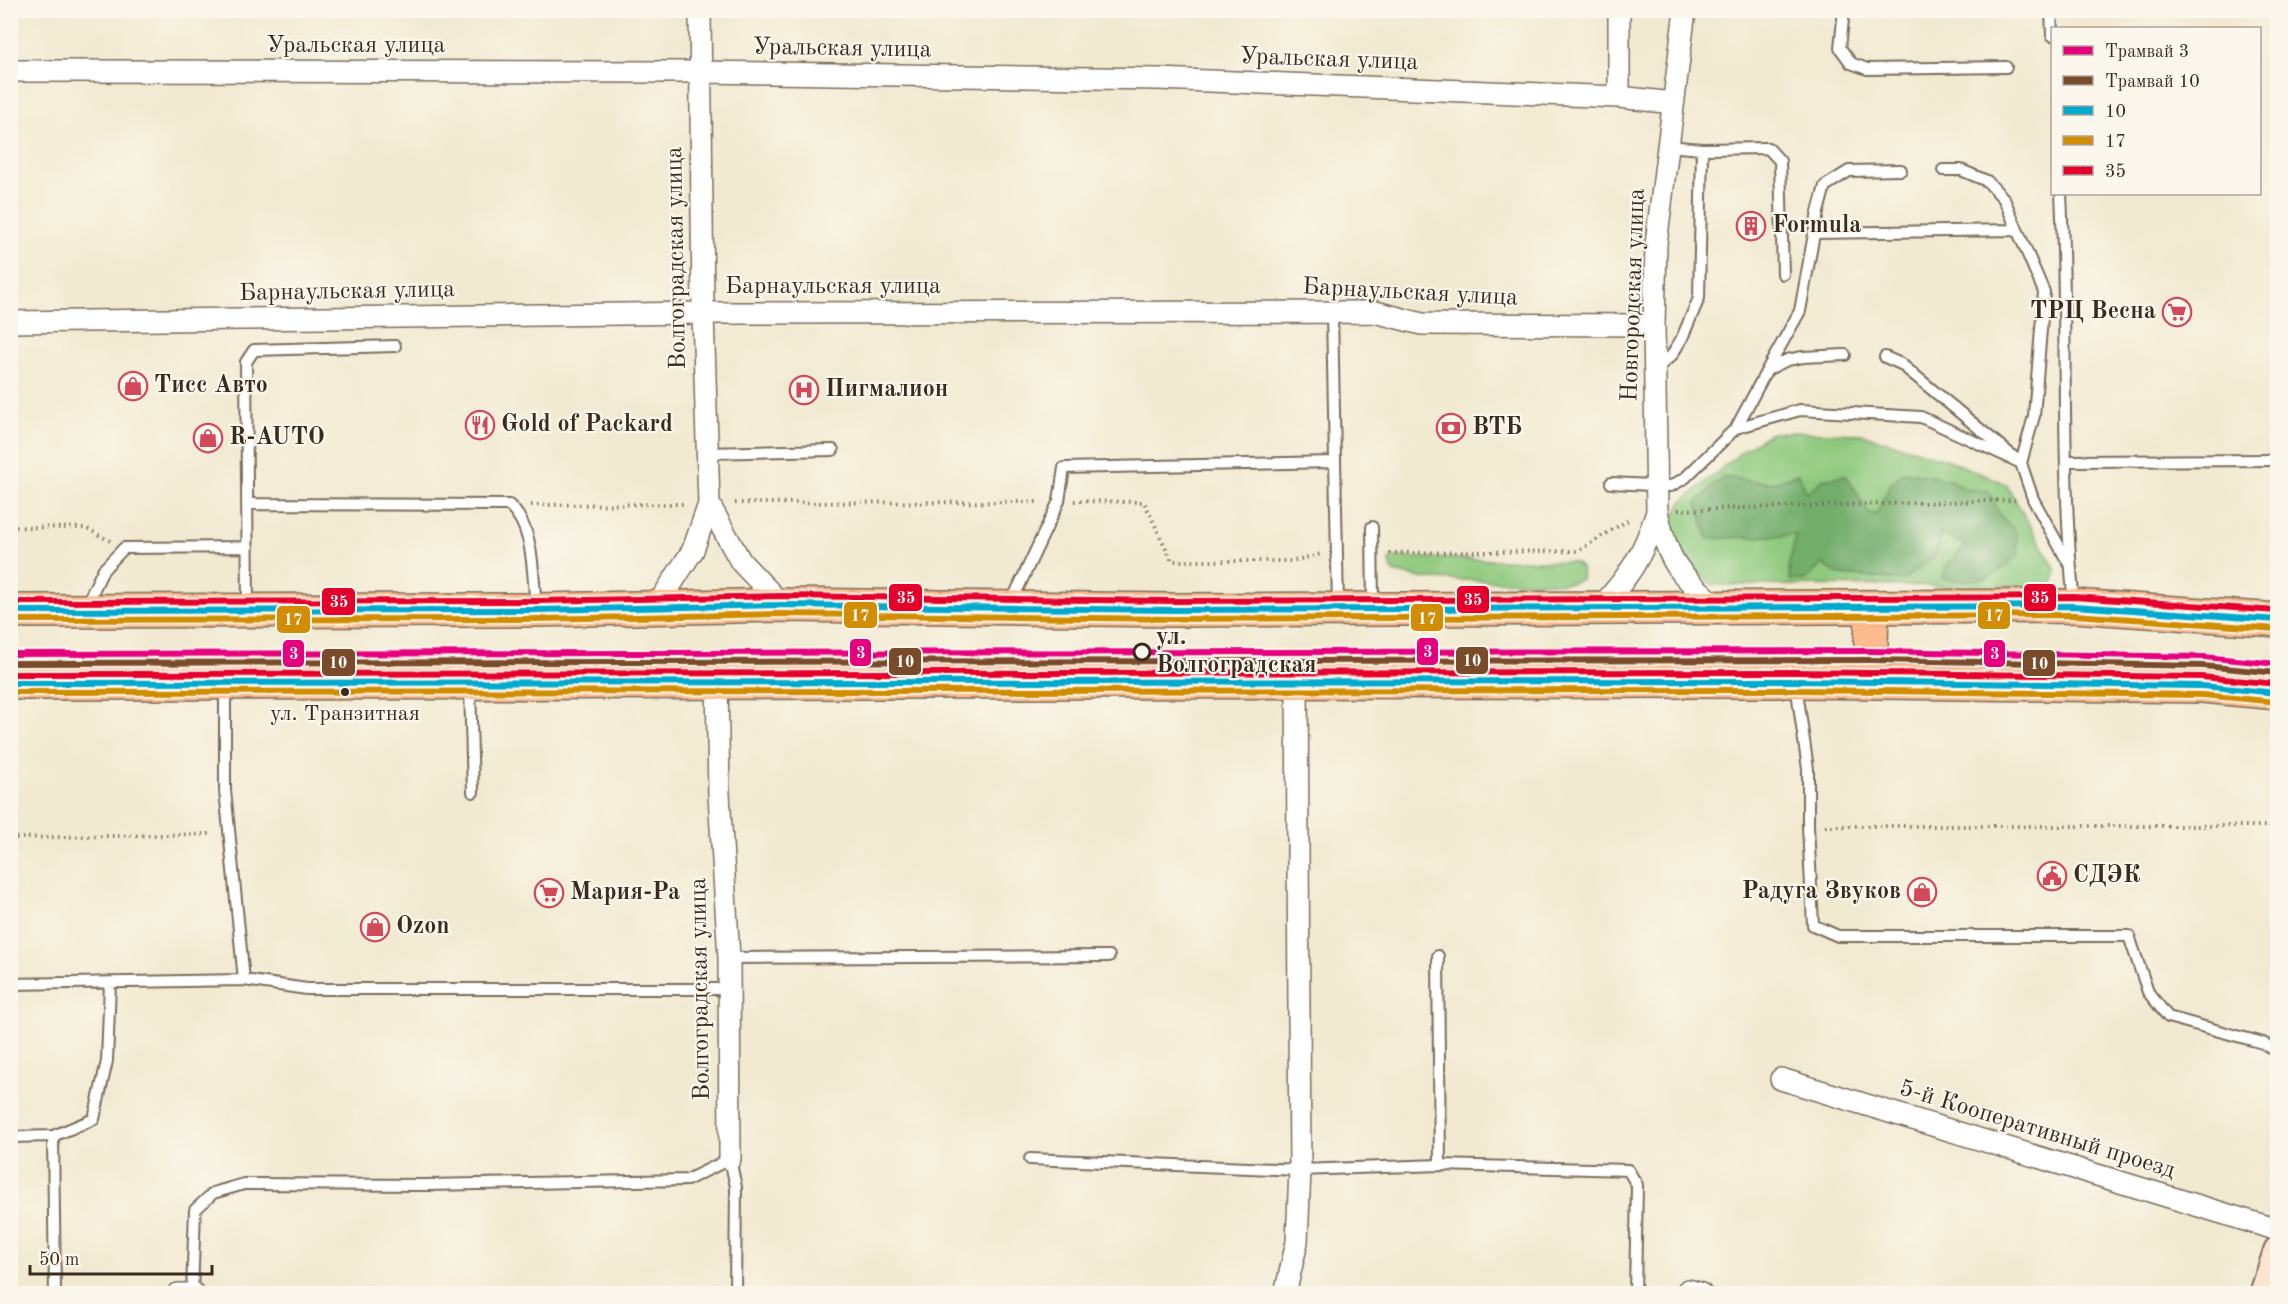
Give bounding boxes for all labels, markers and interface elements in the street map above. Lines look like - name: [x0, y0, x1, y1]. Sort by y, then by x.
- legend: [2051, 27, 2261, 195]
- street label: Уральская улица: [267, 34, 446, 58]
- street label: Уральская улица: [752, 35, 932, 63]
- text: Трамвай 3: [2105, 43, 2189, 61]
- street label: Уральская улица: [1239, 45, 1419, 75]
- text: Трамвай 10: [2105, 73, 2200, 91]
- text: 10: [2105, 103, 2126, 121]
- text: 17: [2105, 133, 2126, 151]
- street label: Волгоградская улица: [663, 146, 691, 370]
- text: 35: [2105, 163, 2126, 181]
- street label: Новгородская улица: [1618, 188, 1650, 402]
- building icon: Formula: [1735, 210, 1767, 242]
- place label: Formula: [1772, 214, 1862, 238]
- street label: Барнаульская улица: [725, 275, 941, 299]
- street label: Барнаульская улица: [1302, 275, 1519, 311]
- street label: Барнаульская улица: [239, 278, 455, 306]
- supermarket icon: ТРЦ Весна: [2161, 296, 2193, 328]
- place label: ТРЦ Весна: [2030, 300, 2156, 324]
- shop icon: Тисс Авто: [117, 370, 149, 402]
- place label: Тисс Авто: [154, 374, 268, 398]
- hospital icon: Пигмалион: [788, 374, 820, 406]
- place label: Пигмалион: [825, 378, 948, 402]
- restaurant icon: Gold of Packard: [464, 409, 496, 441]
- bank icon: ВТБ: [1435, 412, 1467, 444]
- place label: Gold of Packard: [501, 413, 673, 437]
- place label: ВТБ: [1472, 416, 1522, 440]
- shop icon: R-AUTO: [192, 422, 224, 454]
- place label: R-AUTO: [229, 426, 325, 450]
- line badge: 35: [888, 583, 923, 612]
- line badge: 35: [2023, 583, 2057, 612]
- line badge: 35: [1456, 585, 1490, 614]
- line badge: 35: [321, 587, 356, 616]
- text: 35: [897, 591, 915, 607]
- text: 35: [2031, 591, 2049, 607]
- text: 35: [1464, 593, 1482, 609]
- text: 35: [330, 595, 348, 611]
- line badge: 17: [843, 601, 878, 629]
- line badge: 17: [1977, 601, 2011, 630]
- line badge: 17: [1410, 603, 1444, 632]
- line badge: 17: [276, 605, 311, 634]
- text: 17: [851, 609, 869, 625]
- text: 17: [1985, 609, 2003, 625]
- text: 17: [1418, 612, 1436, 628]
- text: 17: [284, 613, 302, 629]
- place label: ул. Волгоградская: [1156, 626, 1317, 678]
- line badge: 3: [1416, 637, 1439, 666]
- line badge: 3: [849, 638, 872, 667]
- line badge: 3: [282, 639, 305, 668]
- line badge: 3: [1983, 639, 2006, 668]
- marker: ул. Волгоградская: [1133, 643, 1151, 661]
- text: 3: [1423, 645, 1433, 661]
- text: 3: [856, 646, 866, 662]
- line badge: 10: [1455, 646, 1489, 675]
- text: 3: [289, 647, 299, 663]
- line badge: 10: [888, 647, 922, 676]
- text: 3: [1990, 647, 2000, 663]
- line badge: 10: [321, 648, 356, 677]
- line badge: 10: [2022, 649, 2056, 677]
- text: 10: [1463, 654, 1481, 670]
- text: 10: [896, 655, 914, 671]
- text: 10: [329, 656, 347, 672]
- text: 10: [2030, 657, 2048, 673]
- marker: ул. Транзитная: [339, 686, 351, 698]
- place label: ул. Транзитная: [270, 703, 420, 725]
- public building icon: СДЭК: [2036, 860, 2068, 892]
- place label: СДЭК: [2073, 864, 2141, 888]
- shop icon: Радуга Звуков: [1906, 876, 1938, 908]
- supermarket icon: Мария-Ра: [533, 877, 565, 909]
- street label: Волгоградская улица: [687, 877, 715, 1101]
- place label: Радуга Звуков: [1742, 880, 1901, 904]
- place label: Мария-Ра: [570, 881, 680, 905]
- shop icon: Ozon: [359, 911, 391, 943]
- place label: Ozon: [396, 915, 450, 939]
- street label: 5-й Кооперативный проезд: [1896, 1077, 2178, 1184]
- scale bar: [30, 1238, 212, 1276]
- text: 50 m: [39, 1251, 79, 1269]

